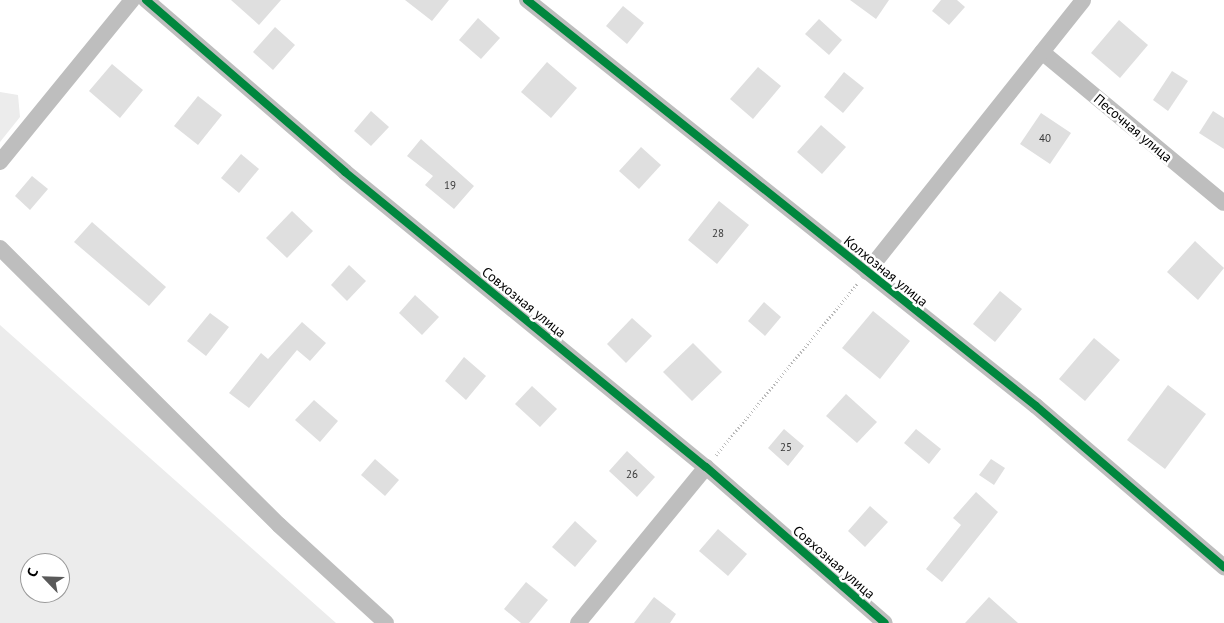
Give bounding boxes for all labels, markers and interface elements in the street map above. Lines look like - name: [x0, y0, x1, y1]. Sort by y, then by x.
- street label: Песочная улица: [1090, 90, 1176, 166]
- house number: 40: [1039, 131, 1051, 145]
- house number: 19: [444, 178, 456, 192]
- house number: 28: [712, 226, 724, 240]
- street label: Колхозная улица: [841, 232, 931, 310]
- street label: Совхозная улица: [479, 263, 569, 341]
- house number: 25: [780, 440, 792, 454]
- house number: 26: [626, 467, 638, 481]
- street label: Совхозная улица: [790, 522, 878, 602]
- north arrow: [20, 553, 70, 603]
- text: С: [22, 565, 42, 580]

